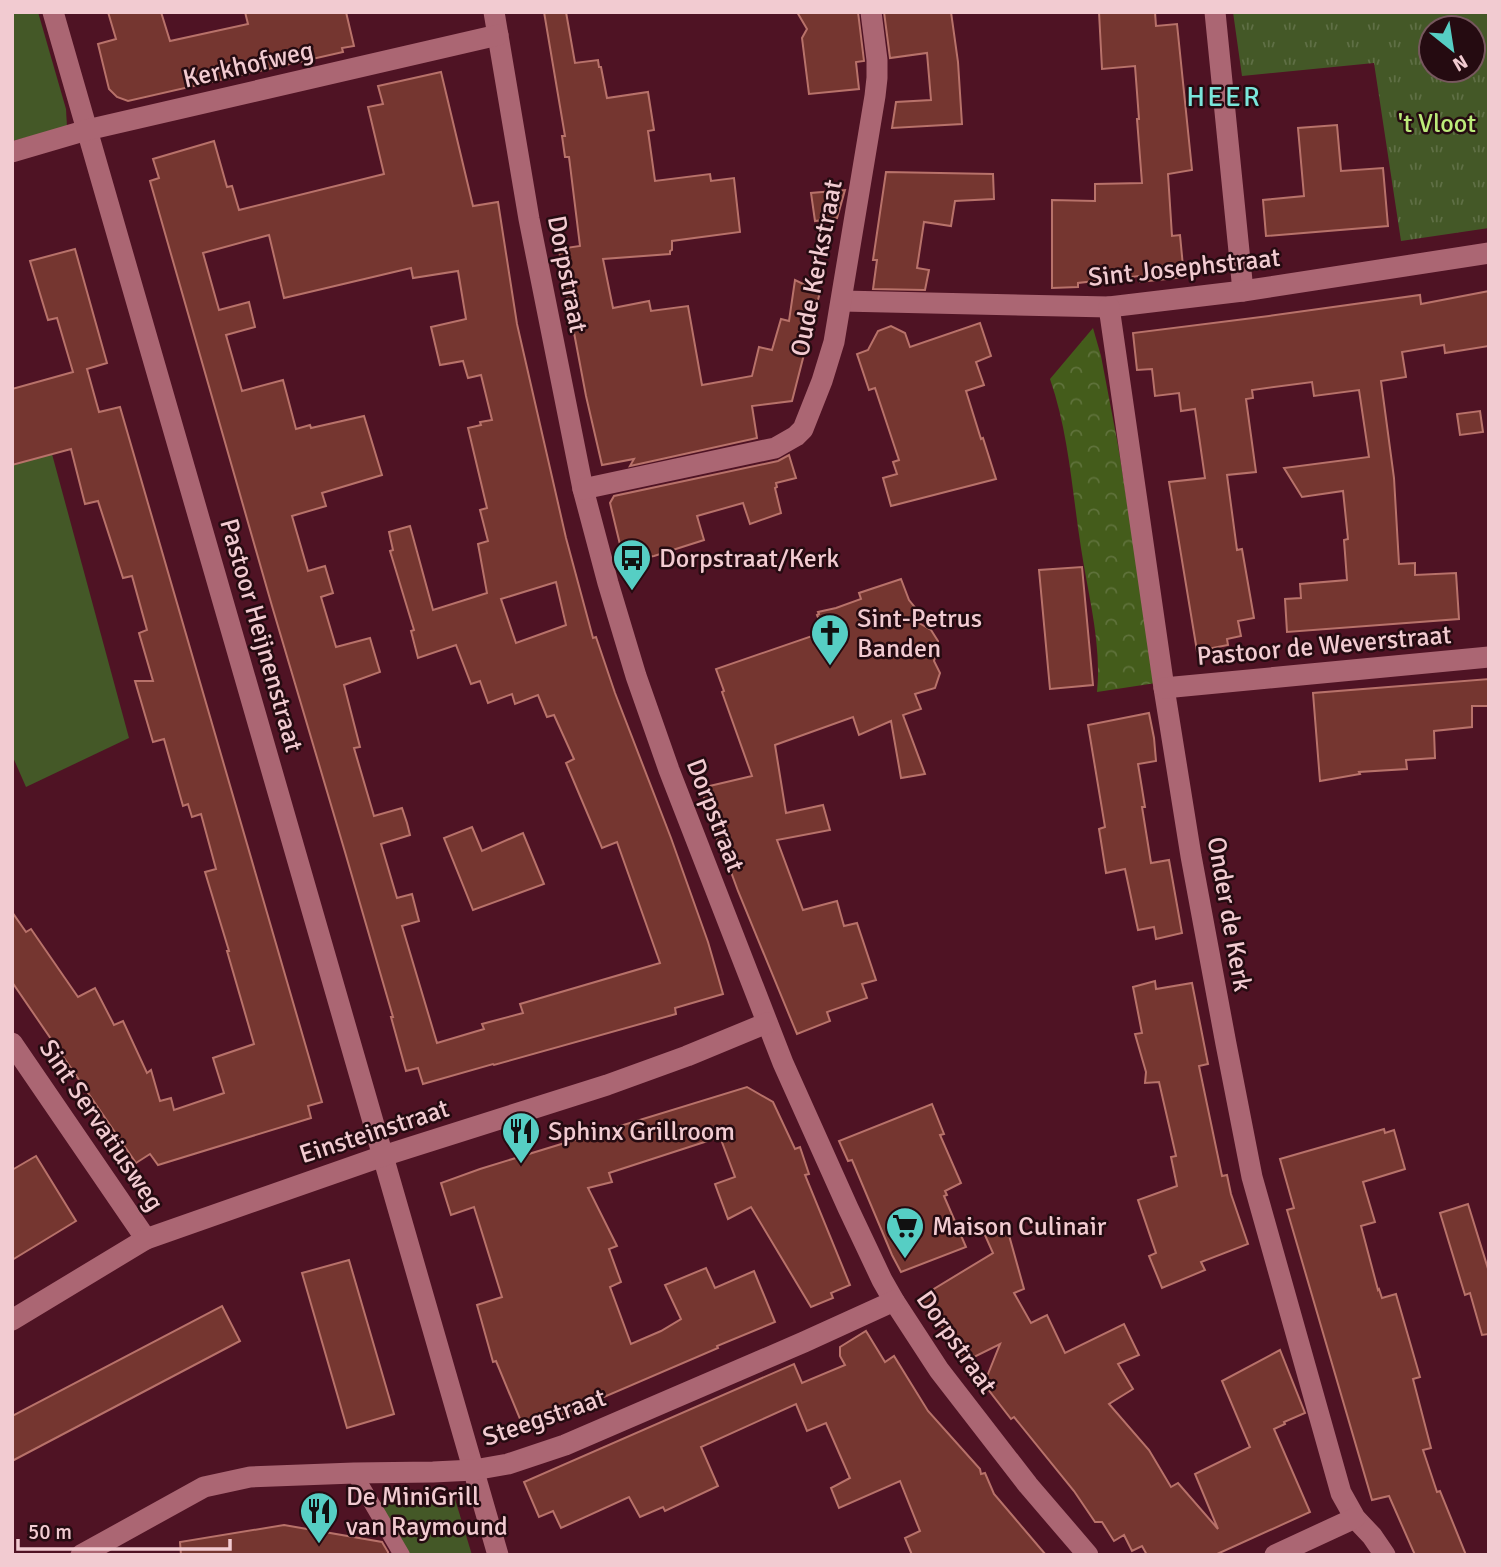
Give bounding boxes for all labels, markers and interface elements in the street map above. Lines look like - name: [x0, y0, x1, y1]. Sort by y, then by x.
- north arrow: [1417, 14, 1487, 84]
- street label: Kerkhofweg: [180, 34, 317, 96]
- text: N: [1448, 49, 1472, 77]
- district label: HEER: [1186, 80, 1262, 114]
- park label: 't Vloot: [1398, 108, 1476, 140]
- street label: Oude Kerkstraat: [784, 177, 850, 359]
- street label: Dorpstraat: [540, 213, 594, 336]
- street label: Sint Josephstraat: [1086, 242, 1282, 294]
- street label: Pastoor Heijnenstraat: [212, 515, 310, 756]
- bus stop icon: Dorpstraat/Kerk: [611, 537, 653, 592]
- place label: Dorpstraat/Kerk: [659, 543, 839, 575]
- place label: Sint-Petrus Banden: [857, 603, 982, 665]
- church icon: Sint-Petrus Banden: [809, 612, 851, 667]
- street label: Pastoor de Weverstraat: [1196, 619, 1453, 673]
- street label: Dorpstraat: [679, 754, 751, 877]
- street label: Onder de Kerk: [1200, 834, 1258, 994]
- street label: Sint Servatiusweg: [32, 1034, 170, 1217]
- street label: Einsteinstraat: [295, 1093, 453, 1171]
- restaurant icon: Sphinx Grillroom: [500, 1110, 542, 1165]
- place label: Sphinx Grillroom: [548, 1116, 735, 1148]
- supermarket icon: Maison Culinair: [884, 1205, 926, 1260]
- place label: Maison Culinair: [932, 1211, 1107, 1243]
- street label: Dorpstraat: [909, 1285, 1003, 1400]
- street label: Steegstraat: [479, 1382, 610, 1454]
- place label: De MiniGrill van Raymound: [346, 1481, 508, 1543]
- restaurant icon: De MiniGrill van Raymound: [298, 1490, 340, 1545]
- scale bar: [18, 1508, 229, 1552]
- text: 50 m: [28, 1519, 72, 1545]

